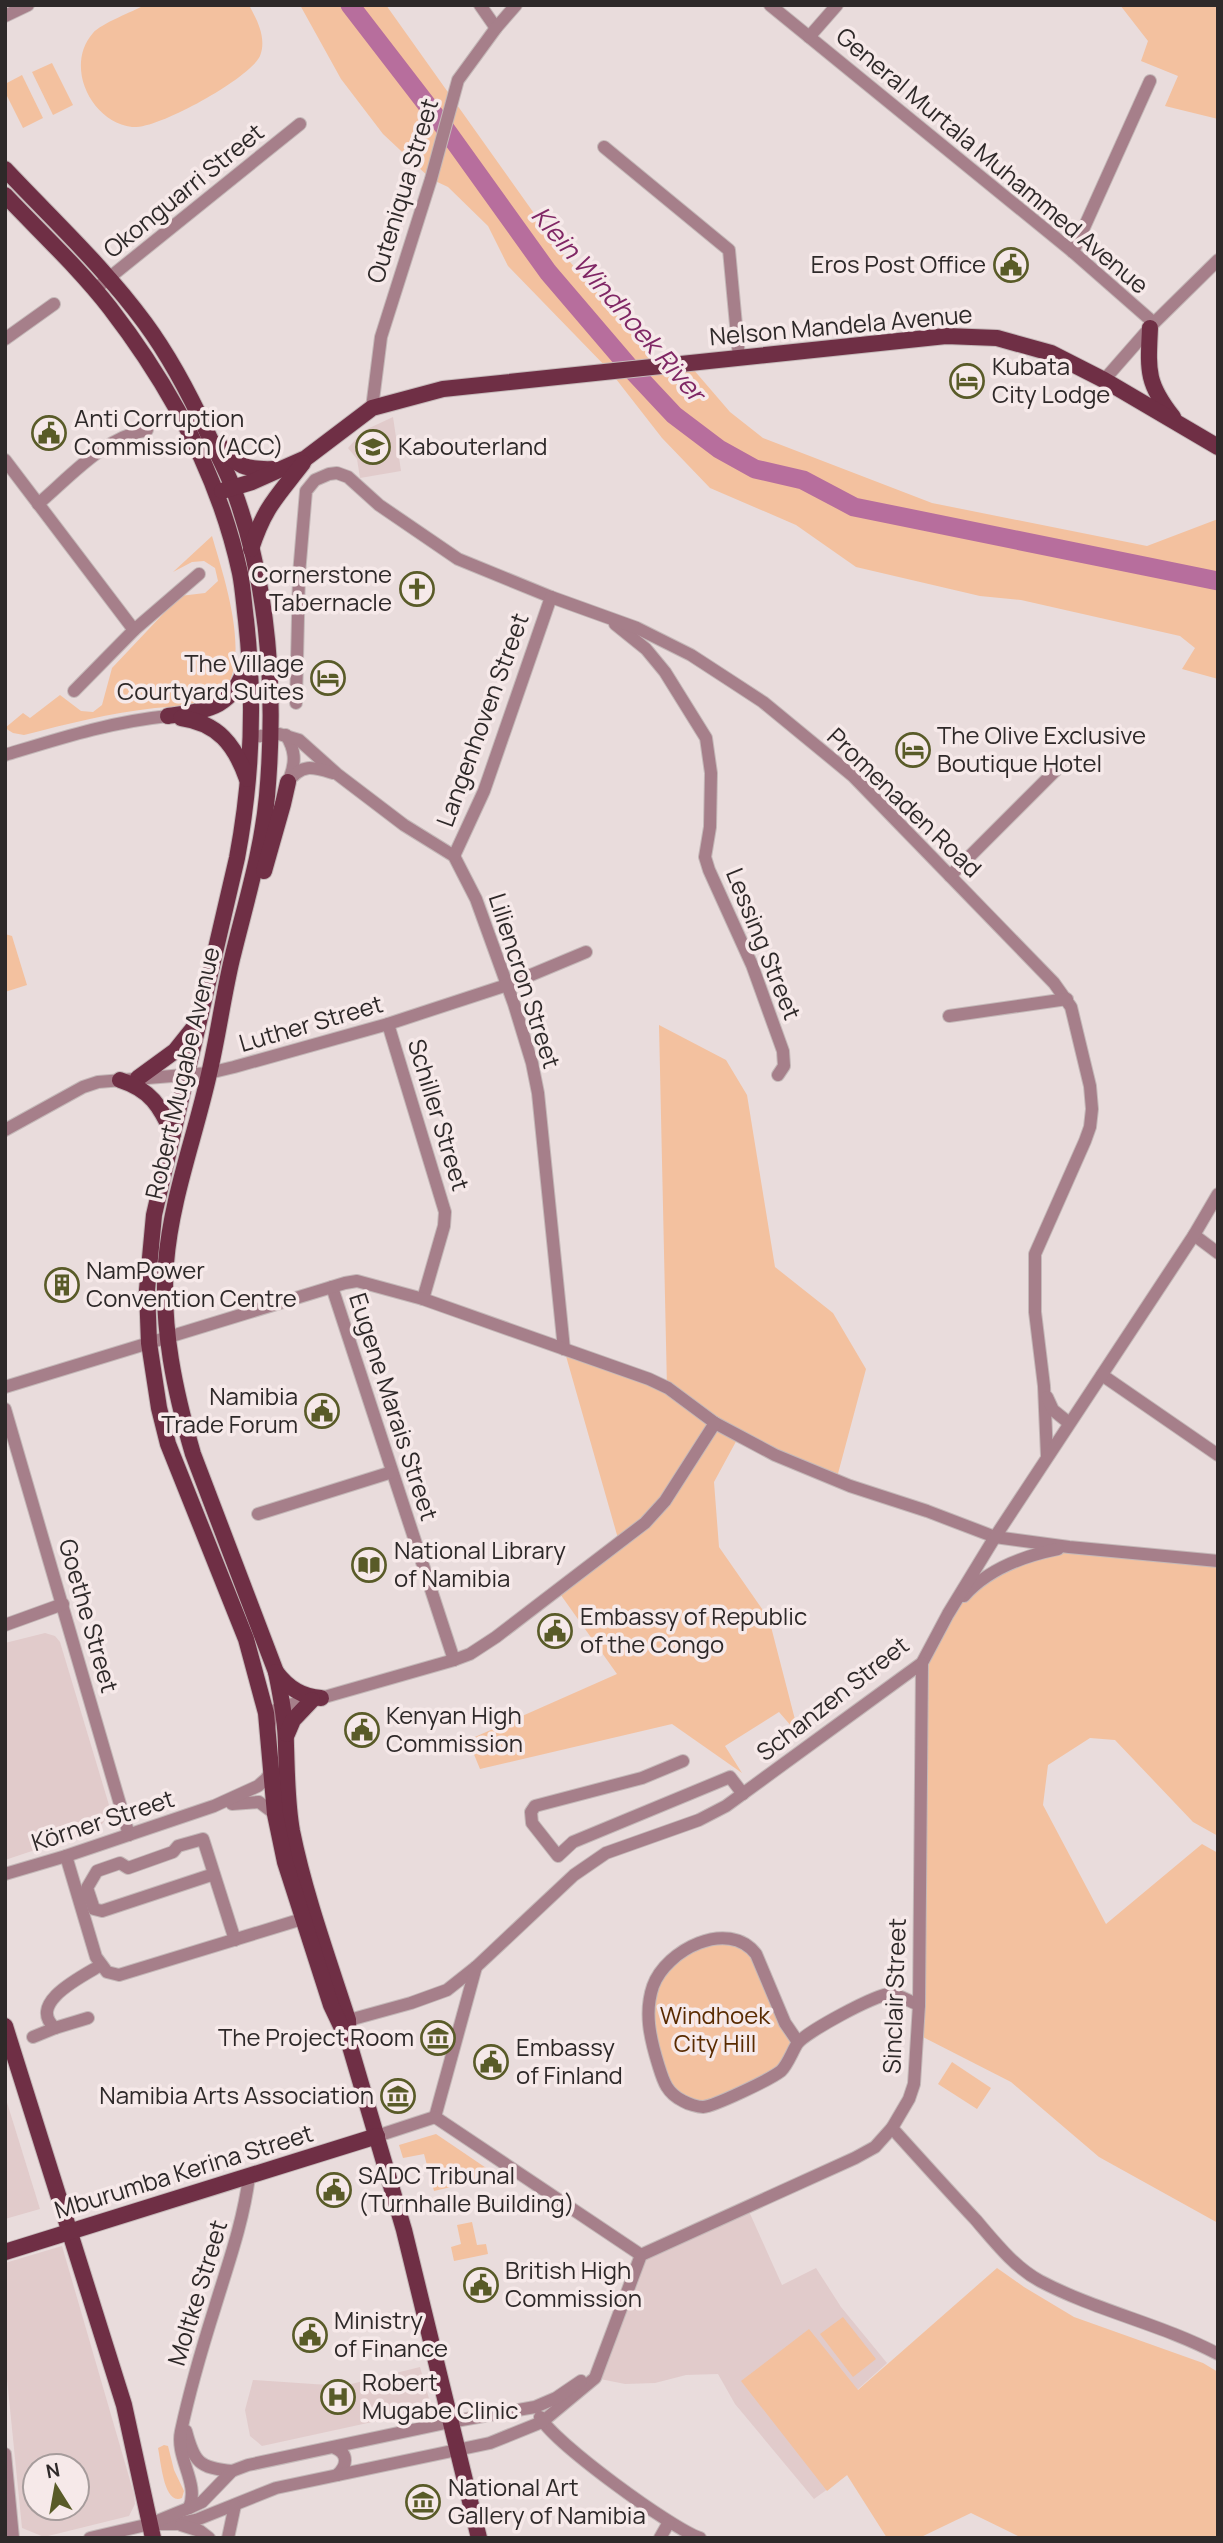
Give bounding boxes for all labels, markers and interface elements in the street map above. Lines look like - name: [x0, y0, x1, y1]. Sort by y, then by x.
- street label: General Murtala Muhammed Avenue: [830, 19, 1156, 301]
- street label: Outeniqua Street: [358, 94, 445, 287]
- street label: Okonguarri Street: [96, 115, 270, 265]
- water label: Klein Windhoek River: [524, 198, 716, 411]
- public building icon: Eros Post Office: [992, 246, 1030, 284]
- place label: Eros Post Office: [811, 247, 986, 280]
- street label: Nelson Mandela Avenue: [708, 297, 974, 352]
- place label: Kubata City Lodge: [992, 349, 1110, 410]
- hotel icon: Kubata City Lodge: [948, 362, 986, 400]
- place label: Anti Corruption Commission (ACC): [74, 401, 284, 462]
- public building icon: Anti Corruption Commission (ACC): [30, 414, 68, 452]
- school or university icon: Kabouterland: [354, 428, 392, 466]
- place label: Kabouterland: [398, 429, 547, 462]
- place label: Cornerstone Tabernacle: [251, 557, 392, 618]
- church icon: Cornerstone Tabernacle: [398, 570, 436, 608]
- street label: Langenhoven Street: [428, 608, 536, 831]
- place label: The Village Courtyard Suites: [117, 646, 304, 707]
- hotel icon: The Village Courtyard Suites: [309, 659, 347, 697]
- place label: The Olive Exclusive Boutique Hotel: [937, 718, 1146, 779]
- street label: Promenaden Road: [821, 720, 989, 884]
- hotel icon: The Olive Exclusive Boutique Hotel: [894, 731, 932, 769]
- street label: Lessing Street: [719, 863, 810, 1024]
- street label: Liliencron Street: [482, 889, 569, 1072]
- street label: Robert Mugabe Avenue: [136, 943, 227, 1202]
- street label: Luther Street: [235, 986, 386, 1059]
- street label: Schiller Street: [401, 1035, 478, 1195]
- place label: NamPower Convention Centre: [86, 1253, 297, 1314]
- building icon: NamPower Convention Centre: [43, 1266, 81, 1304]
- street label: Eugene Marais Street: [342, 1289, 447, 1524]
- place label: Namibia Trade Forum: [161, 1379, 298, 1440]
- public building icon: Namibia Trade Forum: [303, 1392, 341, 1430]
- place label: National Library of Namibia: [394, 1533, 566, 1594]
- street label: Goethe Street: [52, 1535, 127, 1696]
- library icon: National Library of Namibia: [350, 1546, 388, 1584]
- place label: Embassy of Republic of the Congo: [580, 1599, 807, 1660]
- public building icon: Embassy of Republic of the Congo: [536, 1612, 574, 1650]
- street label: Schanzen Street: [749, 1628, 915, 1768]
- place label: Kenyan High Commission: [386, 1698, 523, 1759]
- public building icon: Kenyan High Commission: [343, 1711, 381, 1749]
- street label: Körner Street: [27, 1781, 178, 1858]
- street label: Sinclair Street: [874, 1917, 913, 2074]
- park label: Windhoek City Hill: [660, 1998, 771, 2059]
- museum icon: The Project Room: [419, 2019, 457, 2057]
- place label: The Project Room: [218, 2020, 414, 2053]
- place label: Embassy of Finland: [516, 2030, 623, 2091]
- public building icon: Embassy of Finland: [472, 2043, 510, 2081]
- museum icon: Namibia Arts Association: [379, 2077, 417, 2115]
- place label: Namibia Arts Association: [99, 2078, 374, 2111]
- street label: Mburumba Kerina Street: [50, 2116, 317, 2226]
- place label: SADC Tribunal (Turnhalle Building): [358, 2158, 575, 2219]
- public building icon: SADC Tribunal (Turnhalle Building): [315, 2171, 353, 2209]
- street label: Moltke Street: [159, 2216, 234, 2369]
- place label: British High Commission: [505, 2253, 642, 2314]
- public building icon: British High Commission: [462, 2266, 500, 2304]
- place label: Ministry of Finance: [334, 2303, 448, 2364]
- public building icon: Ministry of Finance: [291, 2316, 329, 2354]
- place label: Robert Mugabe Clinic: [362, 2365, 519, 2426]
- hospital icon: Robert Mugabe Clinic: [319, 2378, 357, 2416]
- north arrow: [21, 2452, 91, 2522]
- text: N: [44, 2456, 62, 2484]
- place label: National Art Gallery of Namibia: [448, 2470, 646, 2531]
- museum icon: National Art Gallery of Namibia: [404, 2483, 442, 2521]

